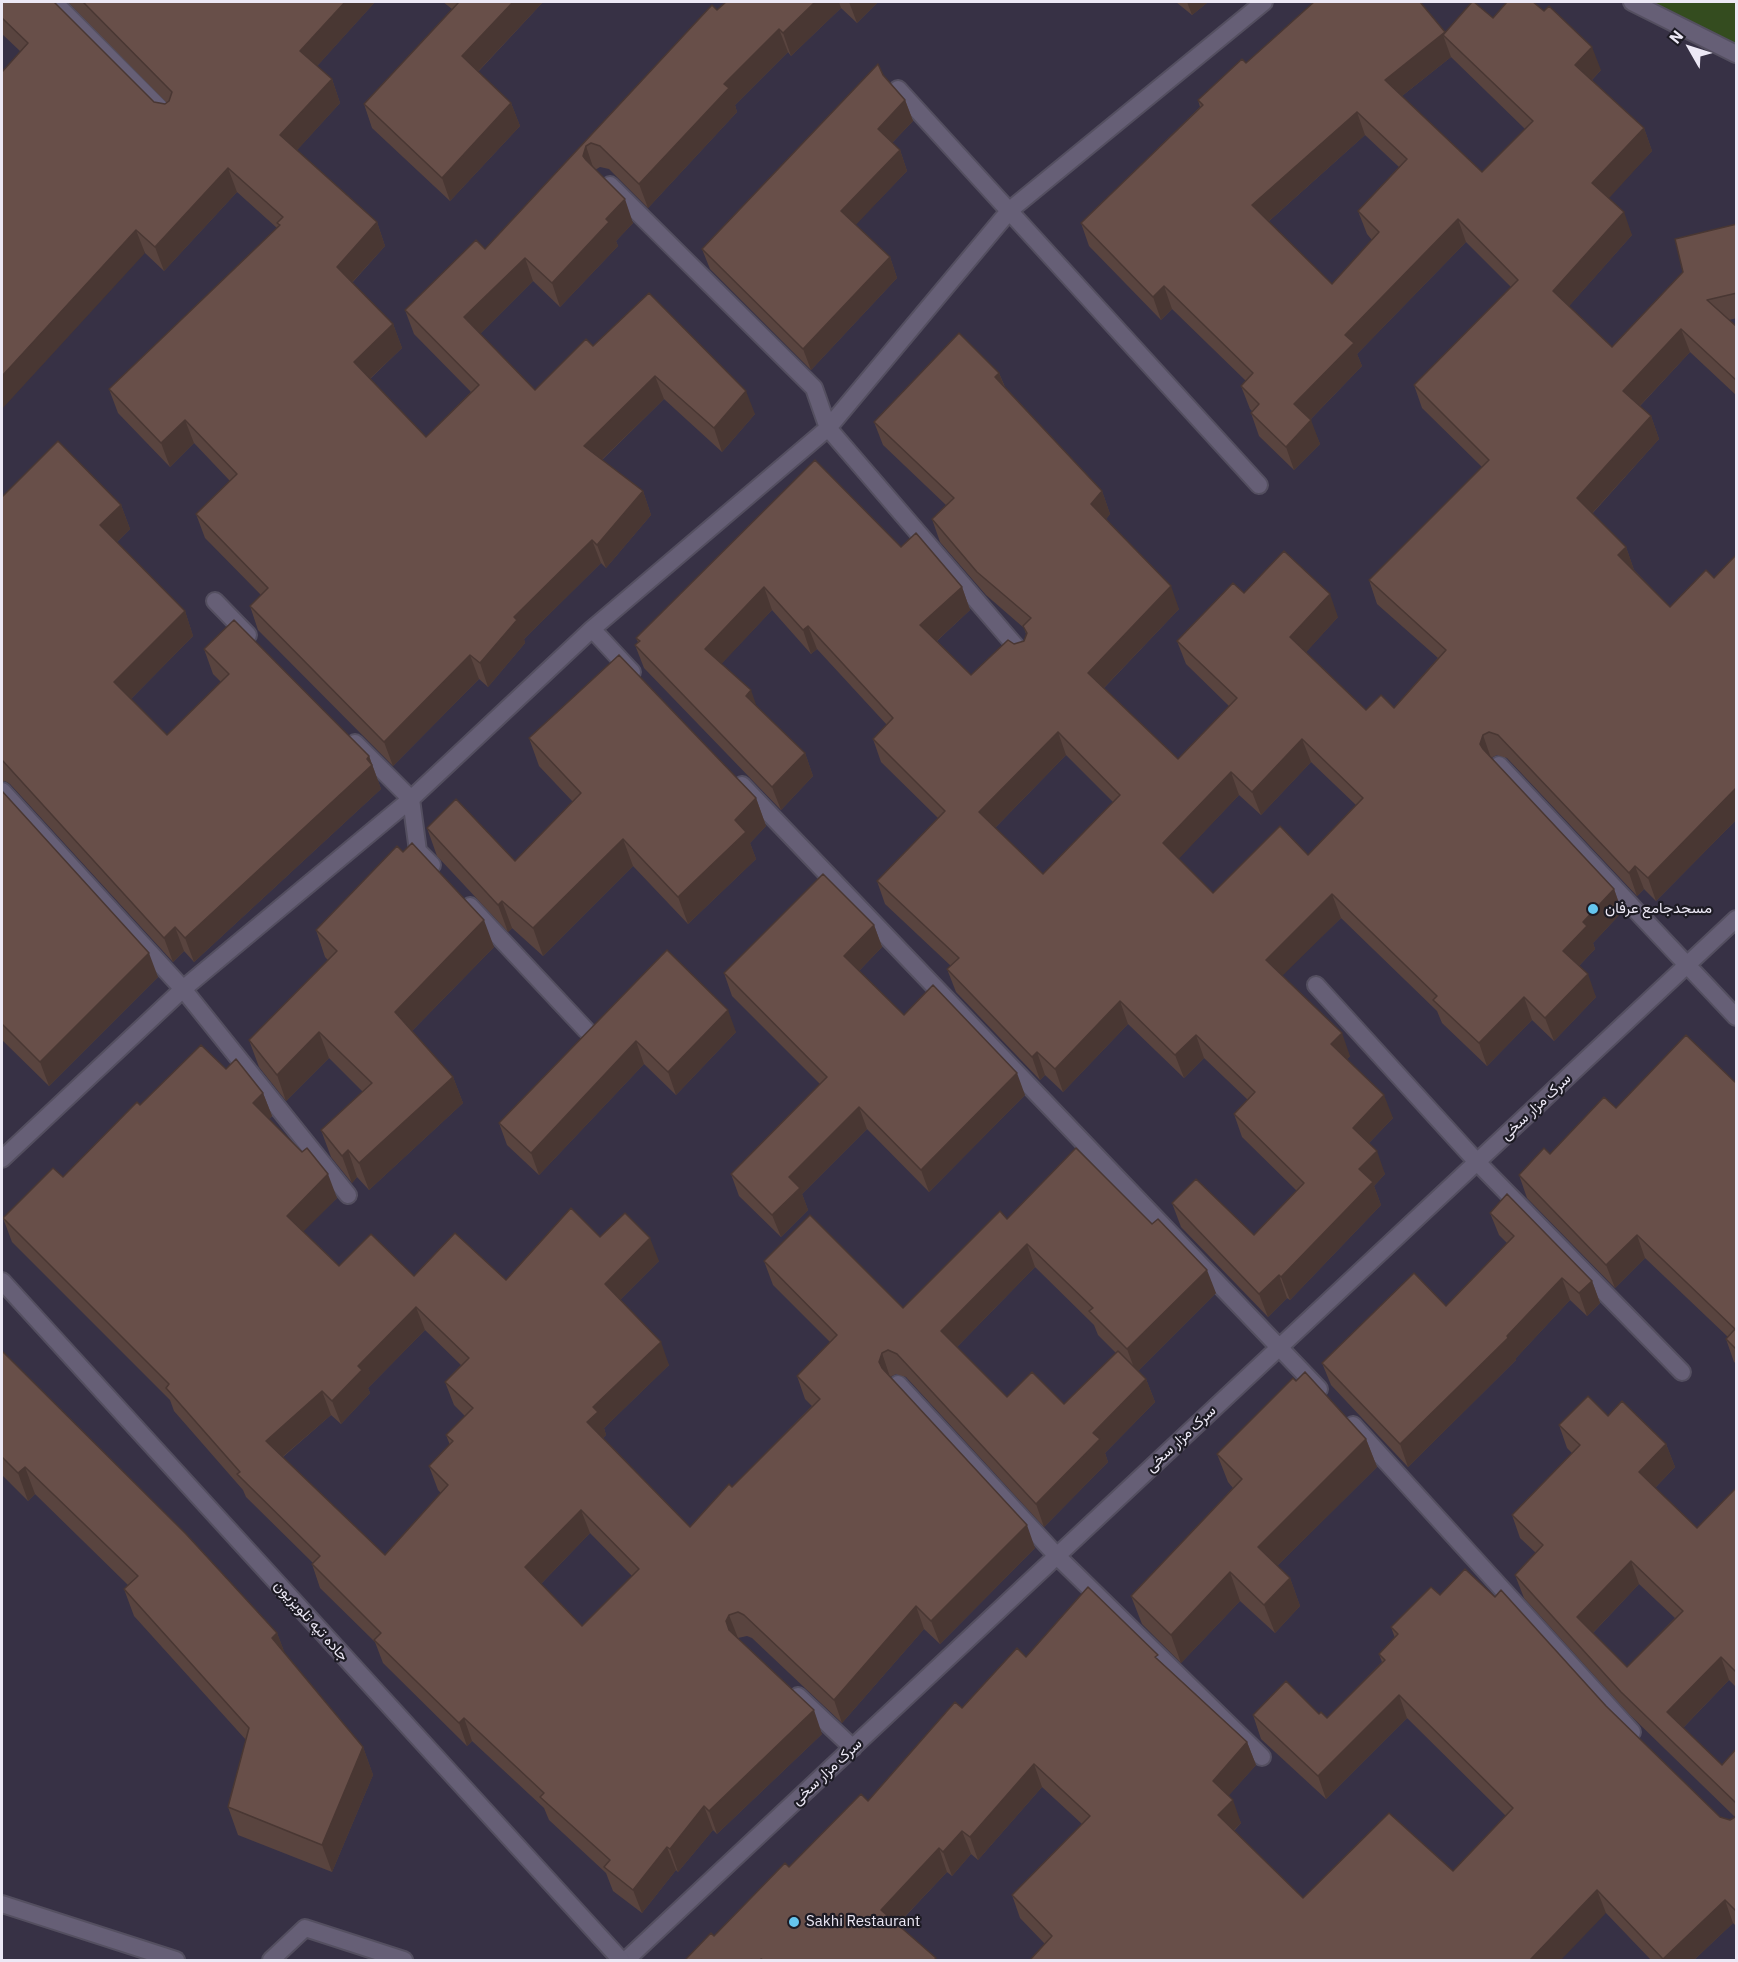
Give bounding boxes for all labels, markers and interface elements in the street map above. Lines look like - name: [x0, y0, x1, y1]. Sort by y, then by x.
- north arrow: [1660, 18, 1720, 78]
- text: N: [1665, 26, 1687, 47]
- place label: مسجدجامع عرفان: [1605, 900, 1712, 918]
- marker: مسجدجامع عرفان: [1586, 902, 1600, 916]
- street label: سرک مزار سخی: [1497, 1070, 1575, 1144]
- street label: سرک مزار سخی: [1142, 1402, 1220, 1476]
- street label: جاده تپه تلویزیون: [270, 1577, 352, 1665]
- street label: سرک مزار سخی: [788, 1735, 866, 1809]
- place label: Sakhi Restaurant: [806, 1913, 920, 1931]
- marker: Sakhi Restaurant: [787, 1915, 801, 1929]

